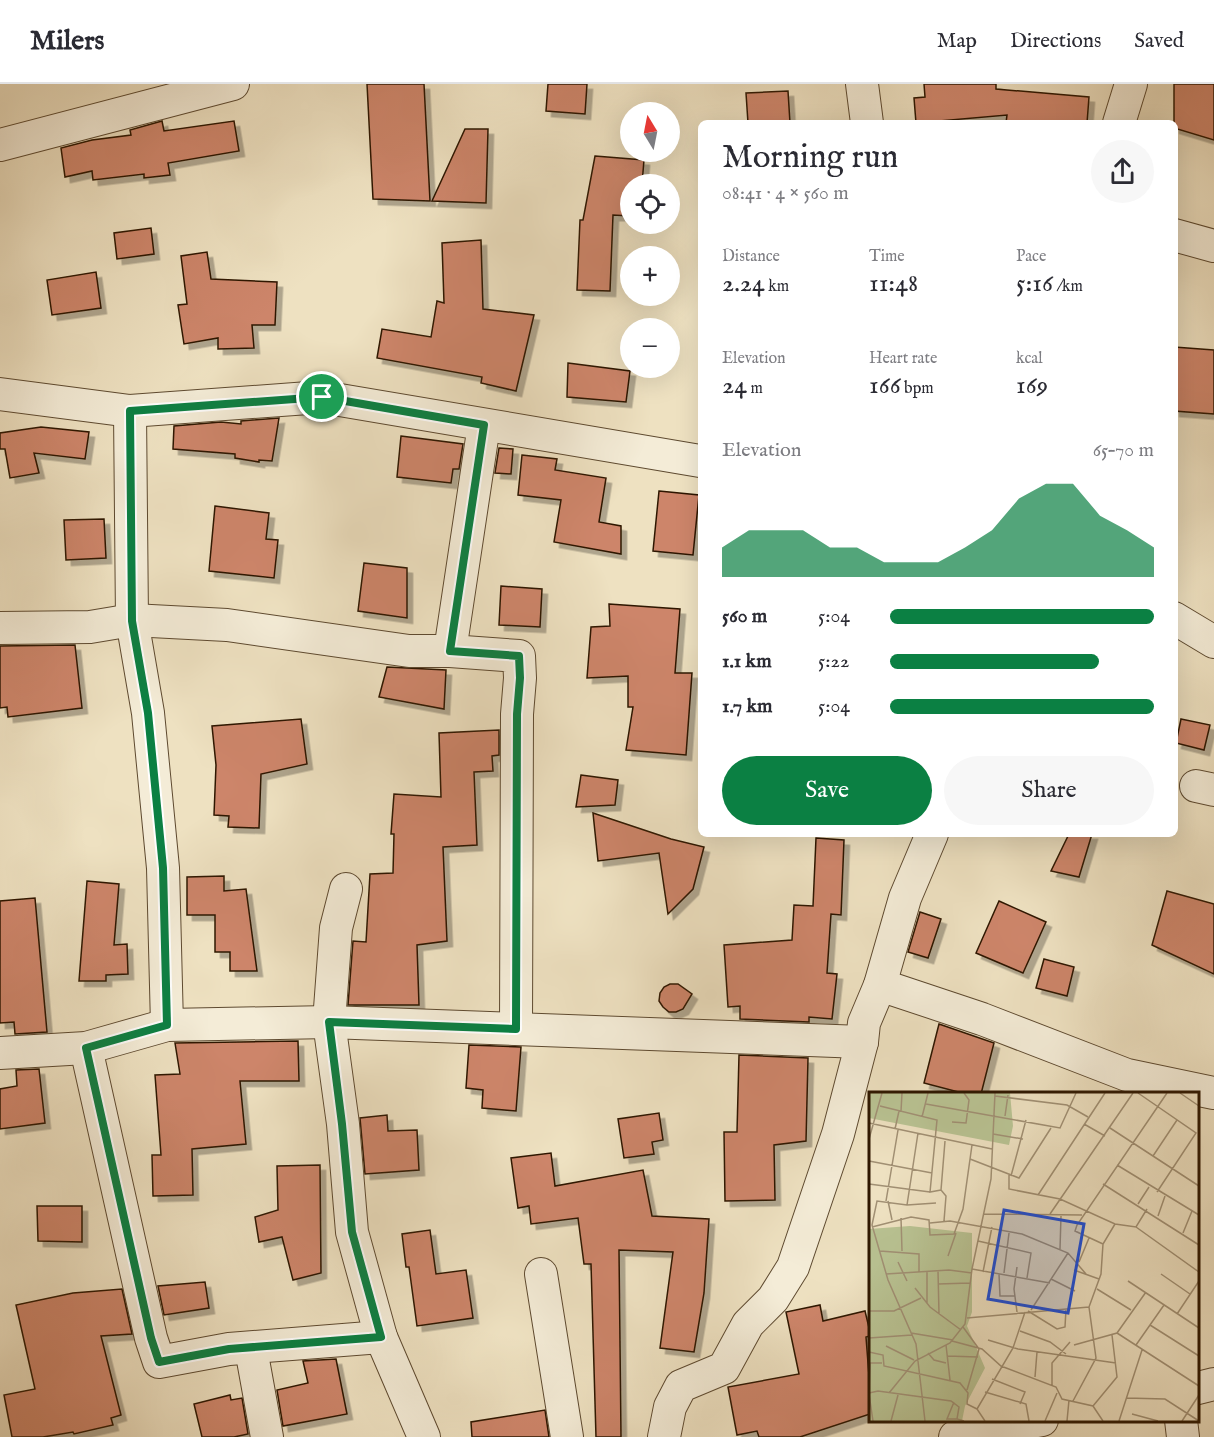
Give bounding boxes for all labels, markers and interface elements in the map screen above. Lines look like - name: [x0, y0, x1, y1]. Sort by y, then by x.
- text: Milers: [30, 24, 104, 59]
- text: Map: [937, 28, 977, 55]
- text: Directions: [1010, 28, 1101, 55]
- text: Saved: [1134, 28, 1184, 55]
- north arrow: [620, 102, 680, 162]
- map controls: [620, 102, 680, 378]
- text: Morning run: [722, 137, 898, 179]
- button: share: [1091, 140, 1154, 203]
- button: locate: [620, 174, 680, 234]
- text: 08:41 · 4 × 560 m: [722, 181, 849, 206]
- button: +: [620, 246, 680, 306]
- text: Distance: [722, 247, 780, 267]
- text: Time: [869, 247, 905, 267]
- text: Pace: [1016, 247, 1046, 267]
- text: 2.24: [722, 267, 765, 300]
- text: 11:48: [869, 267, 918, 300]
- text: 5:16: [1016, 267, 1053, 300]
- text: km: [765, 277, 789, 297]
- text: /km: [1053, 277, 1083, 297]
- button: −: [620, 318, 680, 378]
- text: Elevation: [722, 349, 785, 369]
- text: Heart rate: [869, 349, 937, 369]
- text: kcal: [1016, 349, 1043, 369]
- text: 24: [722, 369, 747, 402]
- text: 166: [869, 369, 901, 402]
- text: 169: [1016, 369, 1048, 402]
- pin: [296, 371, 347, 422]
- text: m: [747, 379, 763, 399]
- text: bpm: [901, 379, 934, 399]
- icon: arrive: [305, 380, 338, 413]
- text: Elevation: [722, 438, 801, 463]
- text: 65–70 m: [1093, 438, 1154, 463]
- text: 560 m: [722, 604, 767, 629]
- text: 5:04: [818, 604, 850, 629]
- text: 1.1 km: [722, 649, 772, 674]
- text: 5:22: [818, 649, 849, 674]
- text: 1.7 km: [722, 694, 773, 719]
- text: 5:04: [818, 694, 850, 719]
- button: Save: [722, 756, 932, 825]
- button: Share: [944, 756, 1154, 825]
- inset map: [869, 1092, 1199, 1422]

